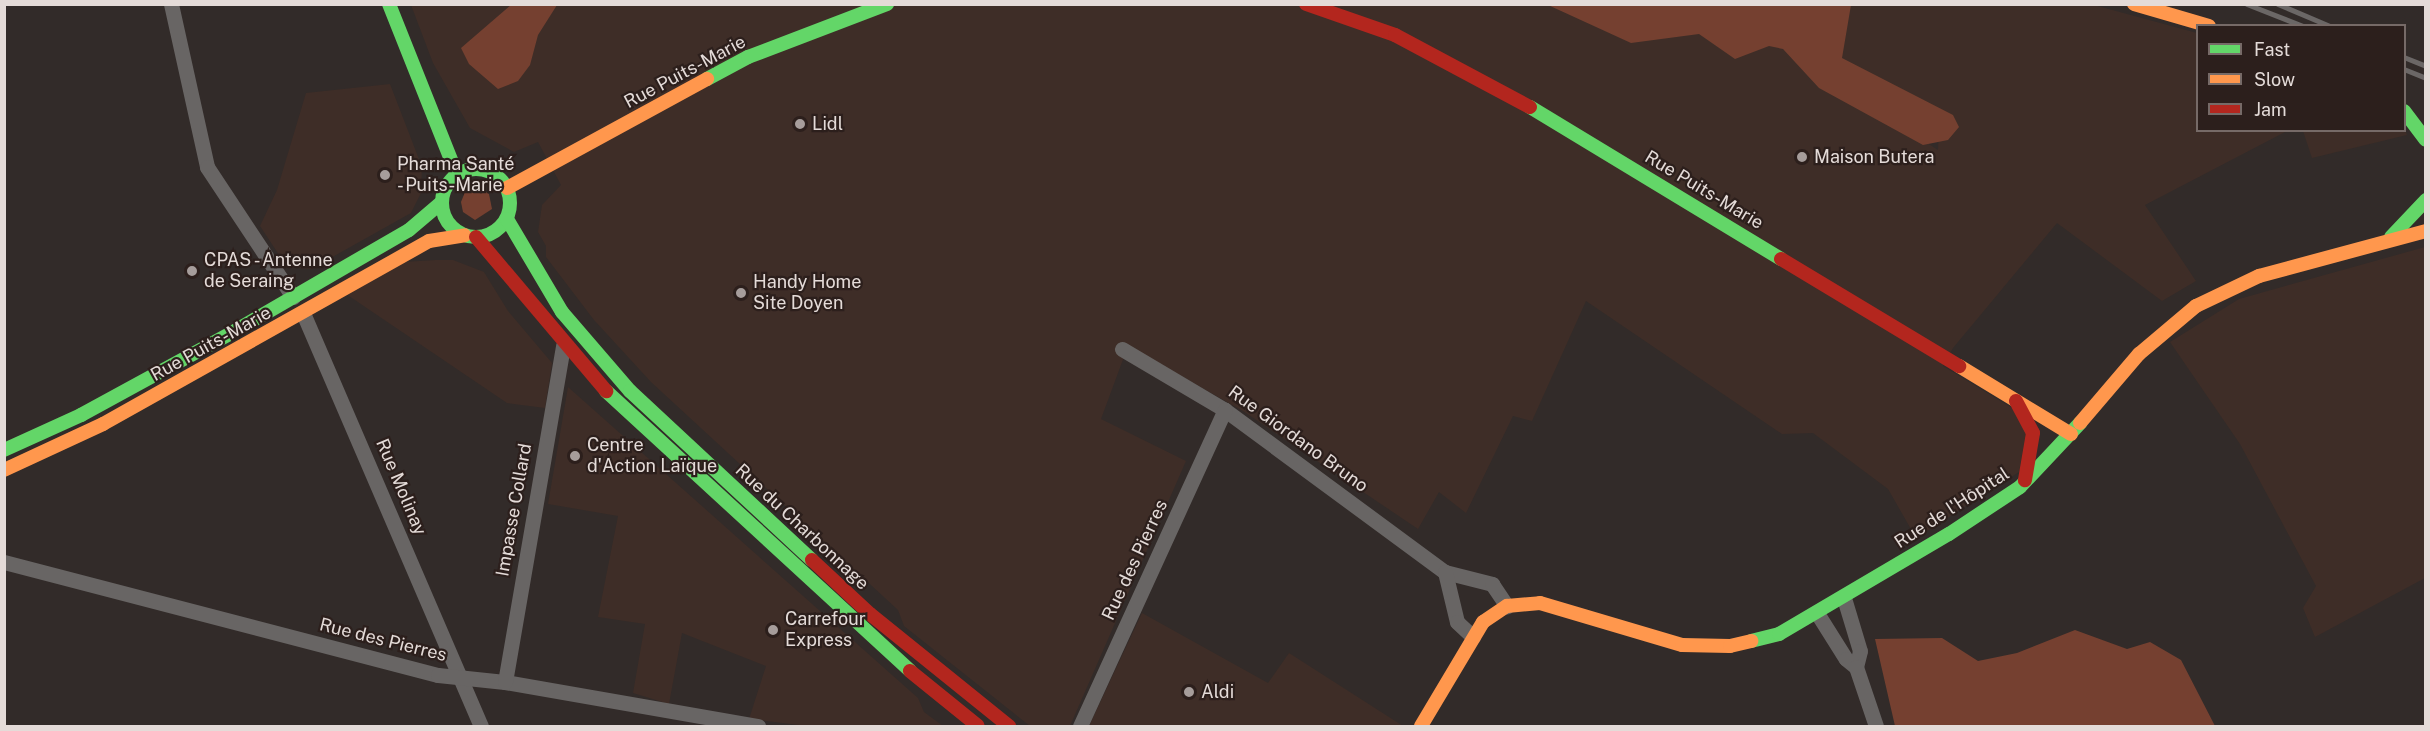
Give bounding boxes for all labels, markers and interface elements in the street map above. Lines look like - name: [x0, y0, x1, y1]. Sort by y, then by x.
- legend: [2196, 24, 2406, 132]
- street label: Rue Puits-Marie: [621, 31, 749, 113]
- text: Fast: [2254, 39, 2290, 60]
- text: Slow: [2254, 69, 2295, 90]
- text: Jam: [2254, 99, 2287, 120]
- place label: Lidl: [812, 113, 843, 135]
- marker: Lidl: [793, 117, 807, 131]
- street label: Rue Puits-Marie: [1641, 146, 1767, 234]
- place label: Maison Butera: [1814, 146, 1934, 168]
- marker: Maison Butera: [1795, 150, 1809, 164]
- place label: Pharma Santé - Puits-Marie: [397, 154, 515, 196]
- marker: Pharma Santé - Puits-Marie: [378, 168, 392, 182]
- place label: CPAS - Antenne de Seraing: [204, 250, 338, 292]
- marker: CPAS - Antenne de Seraing: [185, 264, 199, 278]
- place label: Handy Home Site Doyen: [753, 272, 861, 314]
- marker: Handy Home Site Doyen: [734, 286, 748, 300]
- street label: Rue Puits-Marie: [147, 302, 275, 386]
- street label: Rue Giordano Bruno: [1224, 381, 1372, 497]
- place label: Centre d'Action Laïque: [587, 435, 717, 478]
- street label: Rue Molinay: [371, 436, 431, 538]
- street label: Impasse Collard: [492, 442, 536, 578]
- marker: Centre d'Action Laïque: [568, 449, 582, 463]
- street label: Rue du Charbonnage: [731, 459, 873, 595]
- street label: Rue de l'Hôpital: [1890, 463, 2014, 553]
- street label: Rue des Pierres: [1098, 496, 1172, 624]
- place label: Carrefour Express: [785, 609, 866, 652]
- street label: Rue des Pierres: [317, 614, 449, 666]
- marker: Carrefour Express: [766, 623, 780, 637]
- place label: Aldi: [1201, 681, 1234, 703]
- marker: Aldi: [1182, 685, 1196, 699]

